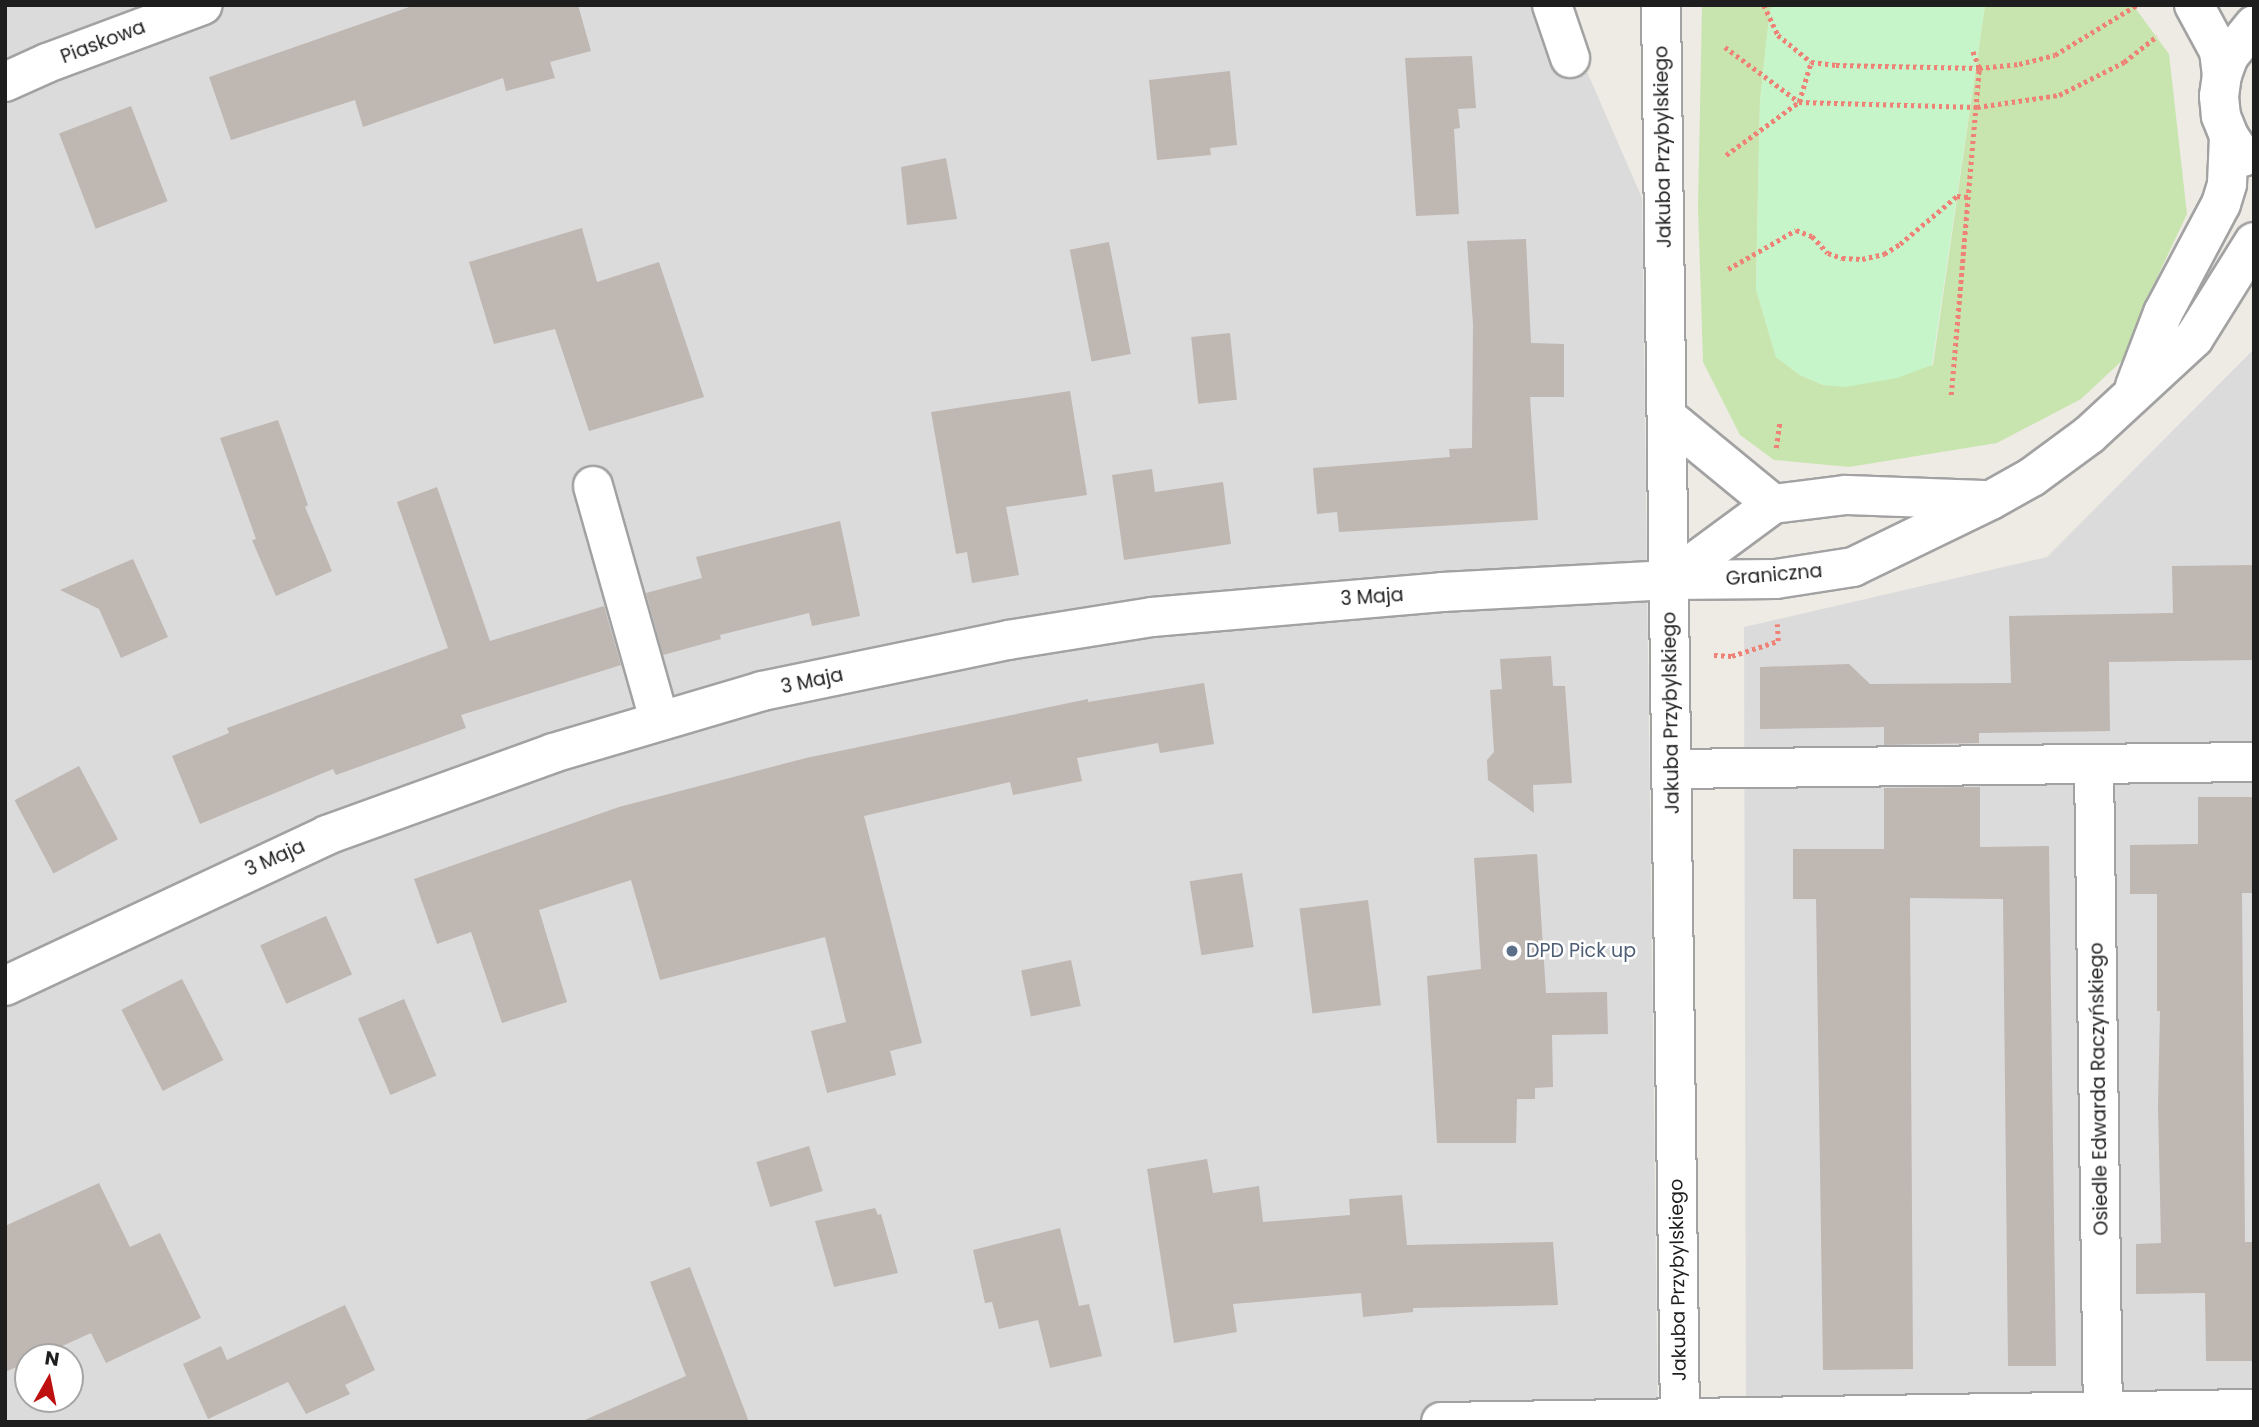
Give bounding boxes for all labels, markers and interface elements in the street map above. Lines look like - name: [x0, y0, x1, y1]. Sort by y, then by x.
- street label: Piaskowa: [57, 15, 149, 69]
- street label: Jakuba Przybylskiego: [1650, 46, 1676, 248]
- street label: Graniczna: [1725, 559, 1823, 591]
- street label: 3 Maja: [1340, 583, 1404, 611]
- street label: Jakuba Przybylskiego: [1658, 612, 1684, 814]
- street label: 3 Maja: [779, 663, 845, 699]
- street label: 3 Maja: [242, 835, 308, 881]
- place label: DPD Pick up: [1526, 940, 1636, 962]
- street label: Osiedle Edwarda Raczyńskiego: [2085, 942, 2113, 1236]
- marker: DPD Pick up: [1504, 943, 1520, 959]
- street label: Jakuba Przybylskiego: [1665, 1179, 1691, 1381]
- north arrow: [14, 1343, 84, 1413]
- text: N: [43, 1344, 61, 1373]

